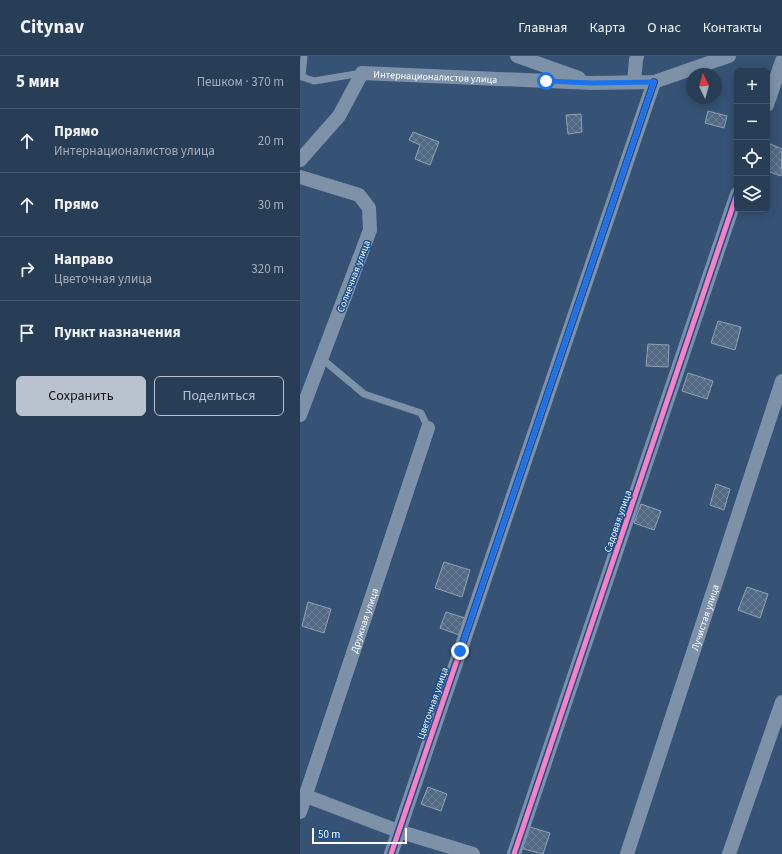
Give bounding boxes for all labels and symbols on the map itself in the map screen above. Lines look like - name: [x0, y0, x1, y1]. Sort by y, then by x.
- street label: Интернационалистов улица: [373, 68, 498, 87]
- north arrow: [686, 68, 722, 104]
- route start: [537, 72, 555, 90]
- street label: Солнечная улица: [334, 238, 374, 314]
- street label: Садовая улица: [601, 488, 635, 554]
- street label: Лучистая улица: [688, 583, 723, 653]
- street label: Дружная улица: [347, 586, 382, 655]
- route end: [451, 642, 469, 660]
- street label: Цветочная улица: [414, 665, 452, 741]
- scale bar: [312, 826, 407, 845]

